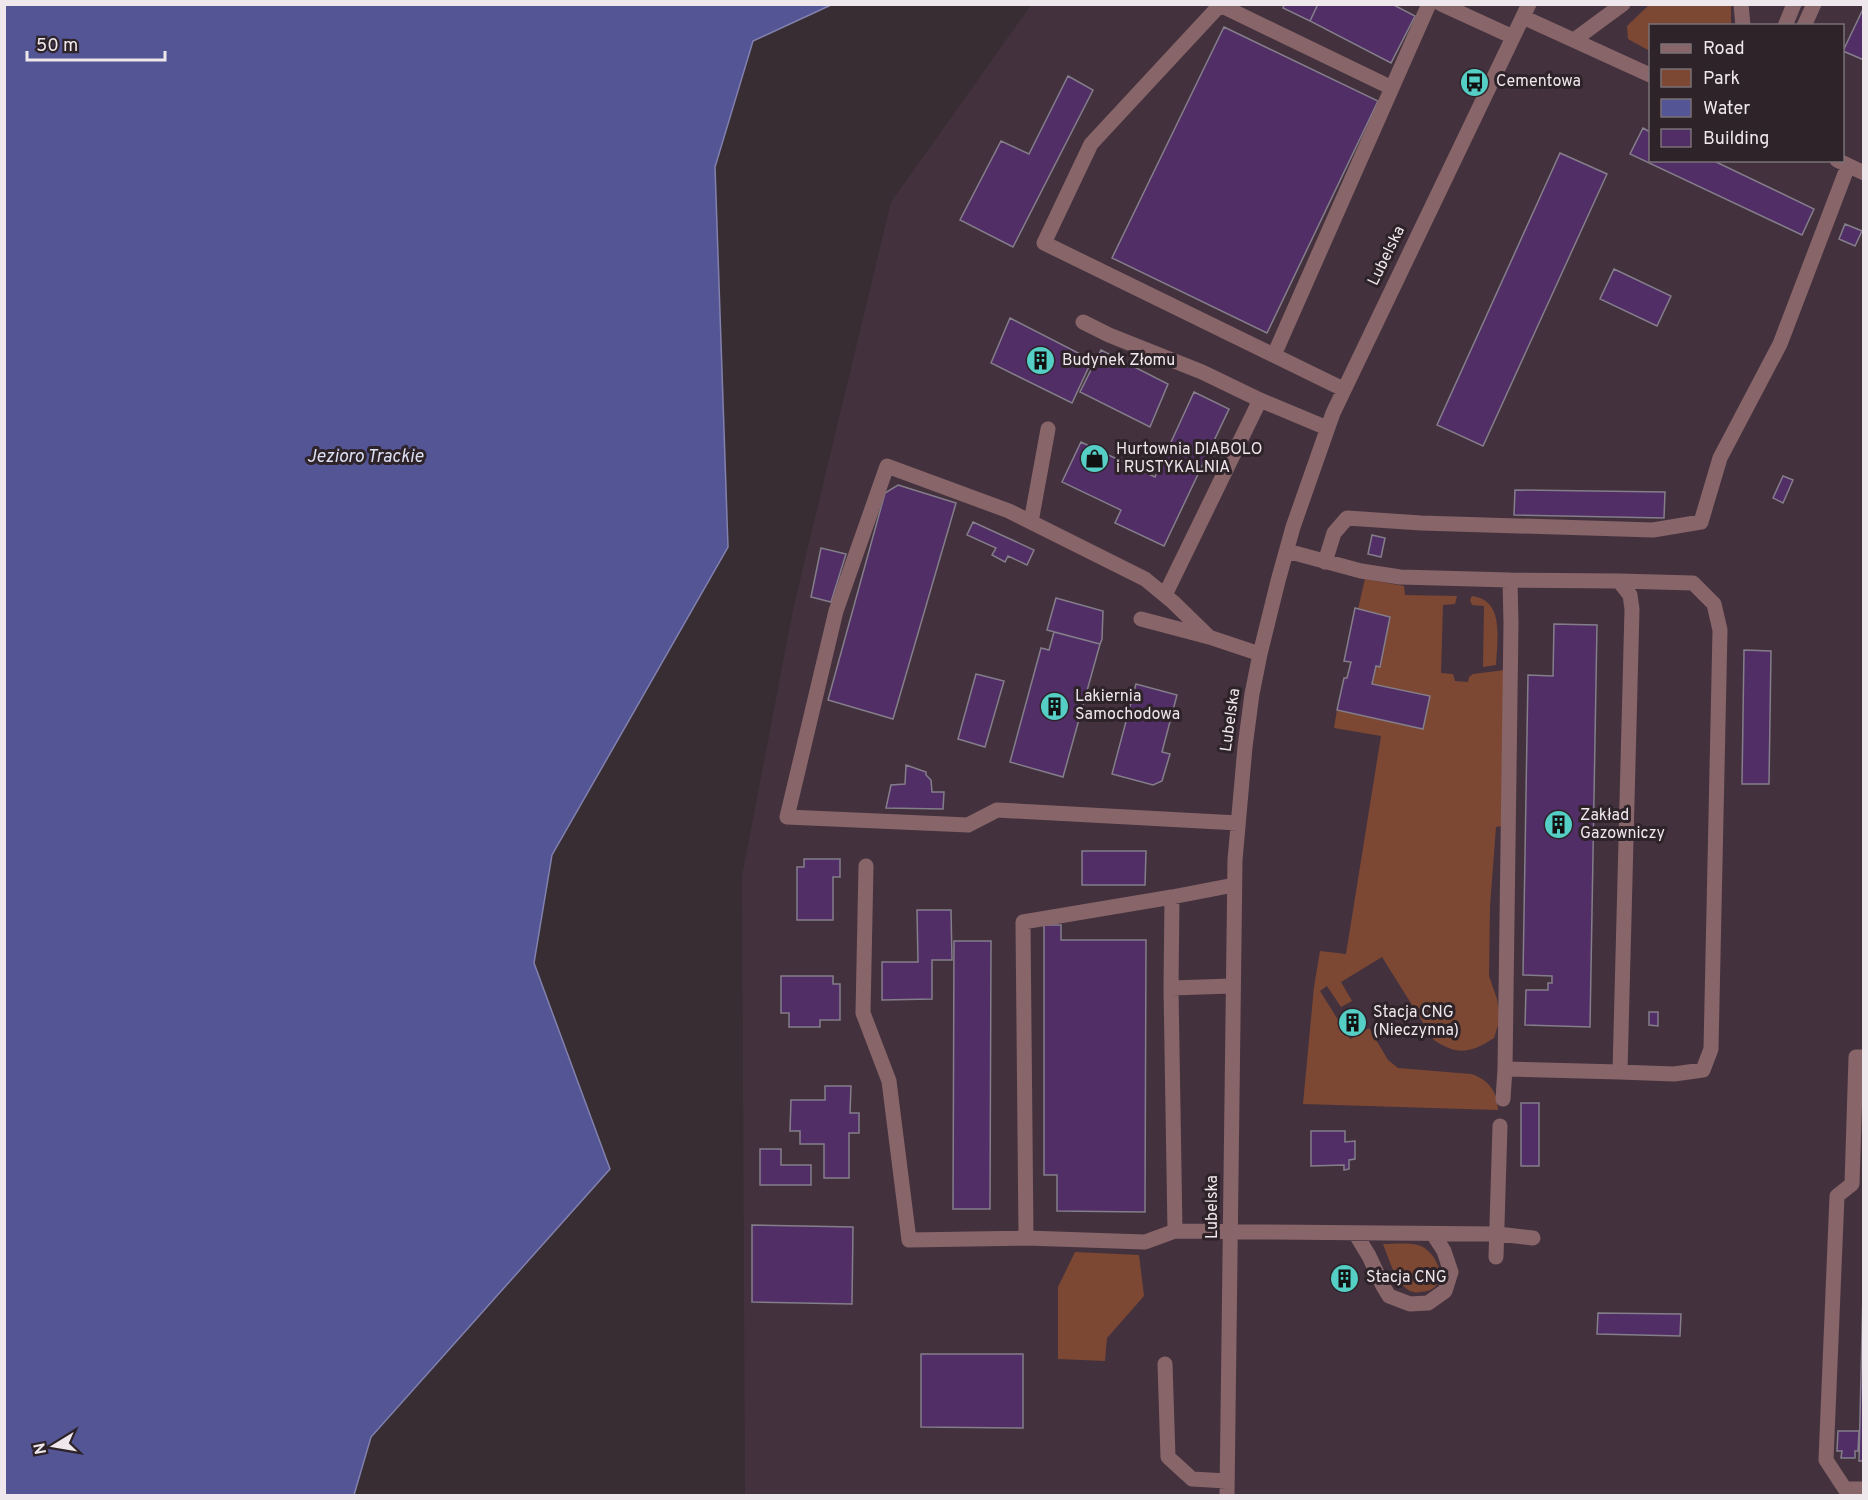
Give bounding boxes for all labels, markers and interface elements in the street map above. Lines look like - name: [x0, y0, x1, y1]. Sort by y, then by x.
- scale bar: [27, 24, 165, 62]
- legend: [1649, 24, 1844, 162]
- text: 50 m: [36, 35, 78, 58]
- text: Road: [1703, 38, 1745, 61]
- bus stop icon: Cementowa: [1459, 66, 1491, 98]
- text: Park: [1703, 68, 1740, 91]
- place label: Cementowa: [1496, 72, 1581, 92]
- text: Water: [1703, 98, 1750, 121]
- text: Building: [1703, 128, 1769, 151]
- street label: Lubelska: [1364, 223, 1410, 289]
- building icon: Budynek Złomu: [1025, 345, 1057, 377]
- place label: Budynek Złomu: [1062, 351, 1175, 371]
- place label: Hurtownia DIABOLO i RUSTYKALNIA: [1116, 440, 1262, 478]
- shop icon: Hurtownia DIABOLO i RUSTYKALNIA: [1079, 443, 1111, 475]
- water label: Jezioro Trackie: [307, 446, 424, 469]
- place label: Lakiernia Samochodowa: [1075, 687, 1180, 725]
- street label: Lubelska: [1217, 687, 1245, 753]
- building icon: Lakiernia Samochodowa: [1038, 690, 1070, 722]
- place label: Zakład Gazowniczy: [1580, 806, 1665, 844]
- building icon: Zakład Gazowniczy: [1543, 809, 1575, 841]
- place label: Stacja CNG (Nieczynna): [1373, 1003, 1459, 1041]
- building icon: Stacja CNG (Nieczynna): [1336, 1006, 1368, 1038]
- street label: Lubelska: [1203, 1175, 1223, 1239]
- building icon: Stacja CNG: [1329, 1262, 1361, 1294]
- place label: Stacja CNG: [1366, 1268, 1447, 1288]
- north arrow: [24, 1416, 84, 1476]
- text: N: [30, 1441, 52, 1456]

